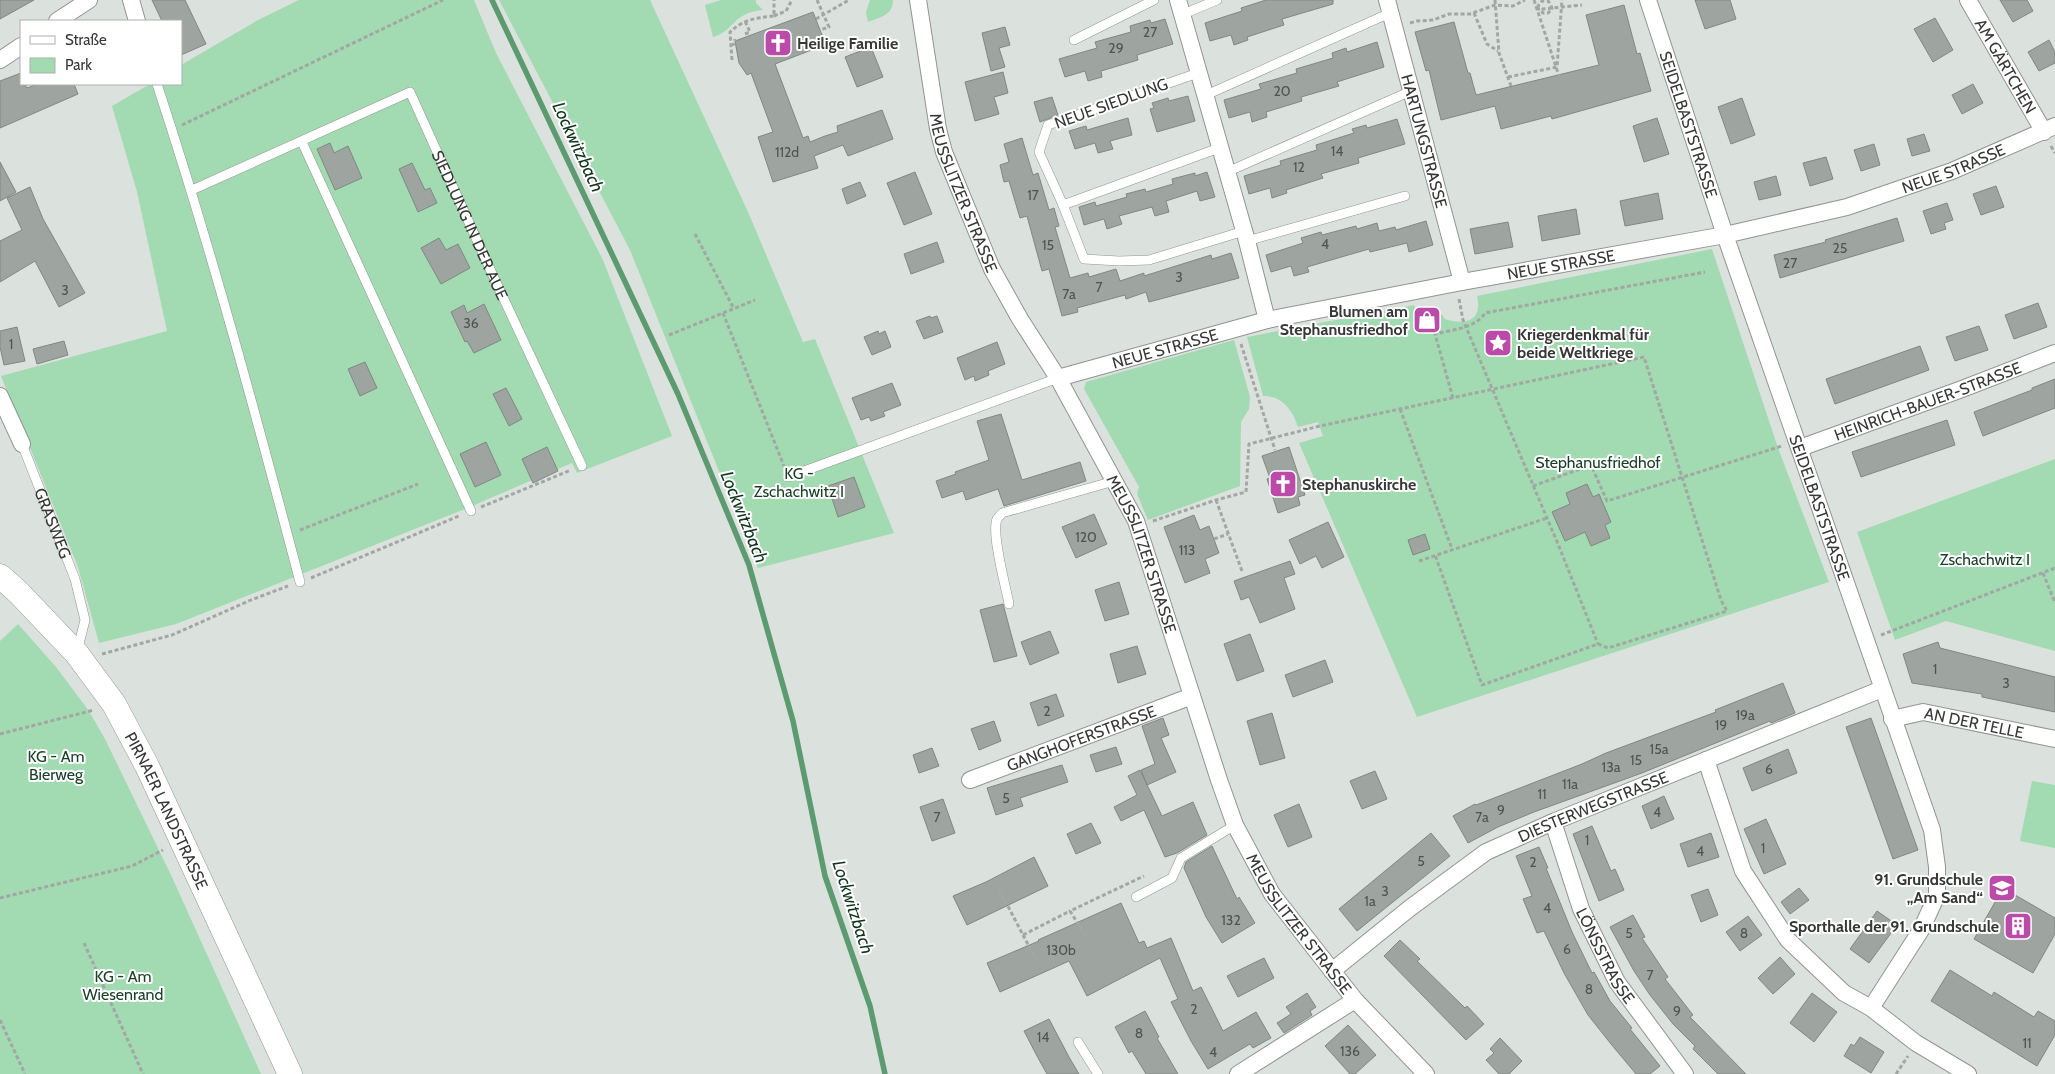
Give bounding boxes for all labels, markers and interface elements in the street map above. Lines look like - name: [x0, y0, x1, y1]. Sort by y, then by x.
- street label: AM GÄRTCHEN: [1971, 15, 2040, 117]
- legend: [20, 20, 182, 85]
- house number: 27: [1143, 23, 1157, 41]
- church icon: Heilige Familie: [763, 28, 793, 58]
- text: Straße: [65, 31, 107, 49]
- place label: Heilige Familie: [797, 34, 898, 53]
- house number: 29: [1108, 39, 1124, 57]
- street label: SEIDELBASTSTRASSE: [1655, 49, 1721, 201]
- text: Park: [65, 56, 92, 74]
- street label: HARTUNGSTRASSE: [1397, 72, 1451, 210]
- street label: NEUE SIEDLUNG: [1052, 74, 1171, 133]
- house number: 20: [1273, 82, 1291, 100]
- water label: Lockwitzbach: [547, 98, 609, 196]
- street label: MEUSSLITZER STRASSE: [926, 112, 1001, 275]
- street label: NEUE STRASSE: [1899, 140, 2008, 197]
- house number: 14: [1331, 142, 1343, 160]
- house number: 112d: [775, 143, 799, 161]
- street label: SIEDLUNG IN DER AUE: [428, 148, 512, 303]
- house number: 12: [1293, 158, 1305, 176]
- house number: 17: [1027, 186, 1039, 204]
- house number: 4: [1321, 235, 1329, 253]
- house number: 15: [1042, 236, 1054, 254]
- house number: 25: [1833, 239, 1847, 257]
- street label: NEUE STRASSE: [1506, 246, 1617, 284]
- house number: 27: [1783, 254, 1797, 272]
- house number: 3: [1175, 268, 1183, 286]
- house number: 7: [1095, 278, 1103, 296]
- house number: 3: [61, 281, 69, 299]
- house number: 7a: [1062, 285, 1076, 303]
- place label: Blumen am Stephanusfriedhof: [1280, 302, 1409, 339]
- shop icon: Blumen am Stephanusfriedhof: [1412, 305, 1442, 335]
- house number: 36: [463, 314, 479, 332]
- street label: NEUE STRASSE: [1110, 325, 1220, 373]
- place label: Kriegerdenkmal für beide Weltkriege: [1517, 325, 1650, 362]
- place icon: Kriegerdenkmal für beide Weltkriege: [1483, 328, 1513, 358]
- house number: 1: [9, 335, 13, 353]
- street label: HEINRICH-BAUER-STRASSE: [1832, 358, 2024, 445]
- street label: SEIDELBASTSTRASSE: [1785, 432, 1854, 583]
- park label: Stephanusfriedhof: [1535, 453, 1661, 472]
- park label: KG - Zschachwitz I: [754, 464, 844, 501]
- water label: Lockwitzbach: [716, 468, 772, 566]
- church icon: Stephanuskirche: [1268, 469, 1298, 499]
- street label: MEUSSLITZER STRASSE: [1103, 471, 1180, 636]
- place label: Stephanuskirche: [1302, 475, 1416, 494]
- street label: GRASWEG: [30, 485, 75, 561]
- house number: 120: [1075, 528, 1097, 546]
- house number: 113: [1179, 541, 1195, 559]
- park label: Zschachwitz I: [1940, 550, 2030, 569]
- house number: 1: [1933, 660, 1937, 678]
- house number: 3: [2002, 674, 2010, 692]
- street label: GANGHOFERSTRASSE: [1004, 701, 1159, 775]
- house number: 2: [1043, 702, 1051, 720]
- street label: AN DER TELLE: [1923, 704, 2025, 742]
- house number: 19a: [1735, 706, 1755, 724]
- house number: 19: [1715, 716, 1727, 734]
- street label: PIRNAER LANDSTRASSE: [121, 729, 212, 893]
- house number: 15a: [1650, 740, 1669, 758]
- park label: KG - Am Bierweg: [27, 747, 85, 784]
- house number: 15: [1630, 751, 1642, 769]
- house number: 13a: [1602, 758, 1621, 776]
- house number: 6: [1765, 760, 1773, 778]
- street label: DIESTERWEGSTRASSE: [1515, 767, 1671, 846]
- house number: 11a: [1562, 775, 1578, 793]
- house number: 11: [1537, 785, 1547, 803]
- house number: 5: [1002, 789, 1010, 807]
- house number: 9: [1497, 801, 1505, 819]
- house number: 4: [1653, 803, 1661, 821]
- house number: 7: [933, 808, 941, 826]
- house number: 7a: [1475, 808, 1489, 826]
- house number: 1: [1585, 831, 1589, 849]
- house number: 1: [1761, 839, 1765, 857]
- house number: 4: [1696, 842, 1704, 860]
- street label: MEUSSLITZER STRASSE: [1242, 851, 1356, 998]
- house number: 5: [1417, 852, 1425, 870]
- house number: 2: [1529, 853, 1537, 871]
- water label: Lockwitzbach: [828, 857, 878, 957]
- place label: 91. Grundschule „Am Sand“: [1874, 870, 1983, 907]
- school or university icon: 91. Grundschule „Am Sand“: [1987, 873, 2017, 903]
- house number: 3: [1381, 882, 1389, 900]
- house number: 1a: [1364, 892, 1376, 910]
- house number: 4: [1543, 899, 1551, 917]
- street label: LÖNSSTRASSE: [1572, 905, 1639, 1007]
- house number: 132: [1221, 911, 1241, 929]
- building icon: Sporthalle der 91. Grundschule: [2003, 911, 2033, 941]
- place label: Sporthalle der 91. Grundschule: [1789, 917, 1999, 936]
- house number: 5: [1625, 924, 1633, 942]
- house number: 8: [1740, 924, 1748, 942]
- house number: 6: [1563, 940, 1571, 958]
- house number: 130b: [1046, 941, 1076, 959]
- house number: 7: [1646, 966, 1654, 984]
- park label: KG - Am Wiesenrand: [83, 967, 163, 1004]
- house number: 8: [1585, 980, 1593, 998]
- house number: 2: [1190, 1000, 1198, 1018]
- house number: 9: [1673, 1002, 1681, 1020]
- house number: 8: [1135, 1024, 1143, 1042]
- house number: 14: [1037, 1028, 1049, 1046]
- house number: 11: [2022, 1034, 2032, 1052]
- house number: 136: [1340, 1042, 1360, 1060]
- house number: 4: [1209, 1043, 1217, 1061]

